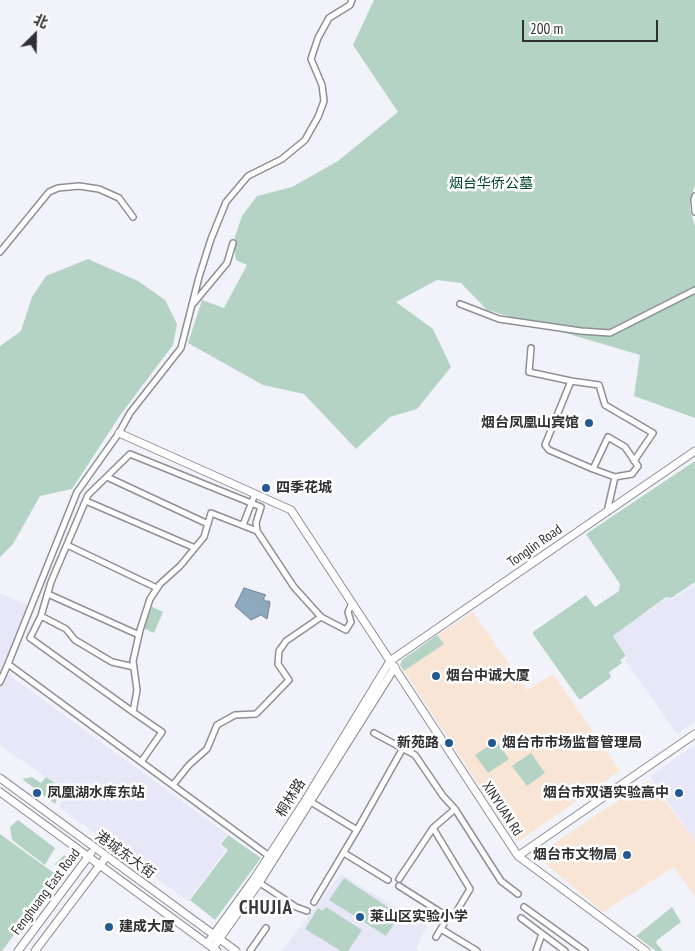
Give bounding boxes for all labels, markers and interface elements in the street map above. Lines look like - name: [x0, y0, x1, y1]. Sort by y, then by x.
- north arrow: [10, 10, 60, 60]
- text: 北: [31, 10, 51, 32]
- scale bar: [525, 10, 661, 42]
- text: 200 m: [530, 19, 563, 38]
- park label: 烟台华侨公墓: [449, 176, 533, 192]
- place label: 烟台凤凰山宾馆: [481, 415, 579, 431]
- marker: 烟台凤凰山宾馆: [583, 417, 595, 429]
- place label: 四季花城: [276, 480, 332, 496]
- marker: 四季花城: [260, 482, 272, 494]
- street label: Tonglin Road: [505, 521, 565, 571]
- place label: 烟台中诚大厦: [446, 668, 530, 684]
- marker: 烟台中诚大厦: [430, 670, 442, 682]
- place label: 新苑路: [397, 735, 439, 751]
- place label: 烟台市市场监督管理局: [502, 735, 642, 751]
- marker: 新苑路: [443, 737, 455, 749]
- marker: 烟台市市场监督管理局: [486, 737, 498, 749]
- street label: 桐林路: [273, 776, 309, 820]
- street label: XINYUAN Rd: [478, 779, 526, 839]
- place label: 凤凰湖水库东站: [47, 785, 145, 801]
- place label: 烟台市双语实验高中: [543, 785, 669, 801]
- marker: 凤凰湖水库东站: [31, 787, 43, 799]
- marker: 烟台市双语实验高中: [673, 787, 685, 799]
- street label: 港城东大街: [92, 828, 158, 882]
- street label: Fenghuang East Road: [8, 845, 84, 939]
- place label: 烟台市文物局: [533, 847, 617, 863]
- marker: 烟台市文物局: [621, 849, 633, 861]
- district label: CHUJIA: [238, 898, 294, 920]
- place label: 莱山区实验小学: [370, 909, 468, 925]
- marker: 莱山区实验小学: [354, 911, 366, 923]
- place label: 建成大厦: [119, 919, 175, 935]
- marker: 建成大厦: [103, 921, 115, 933]

